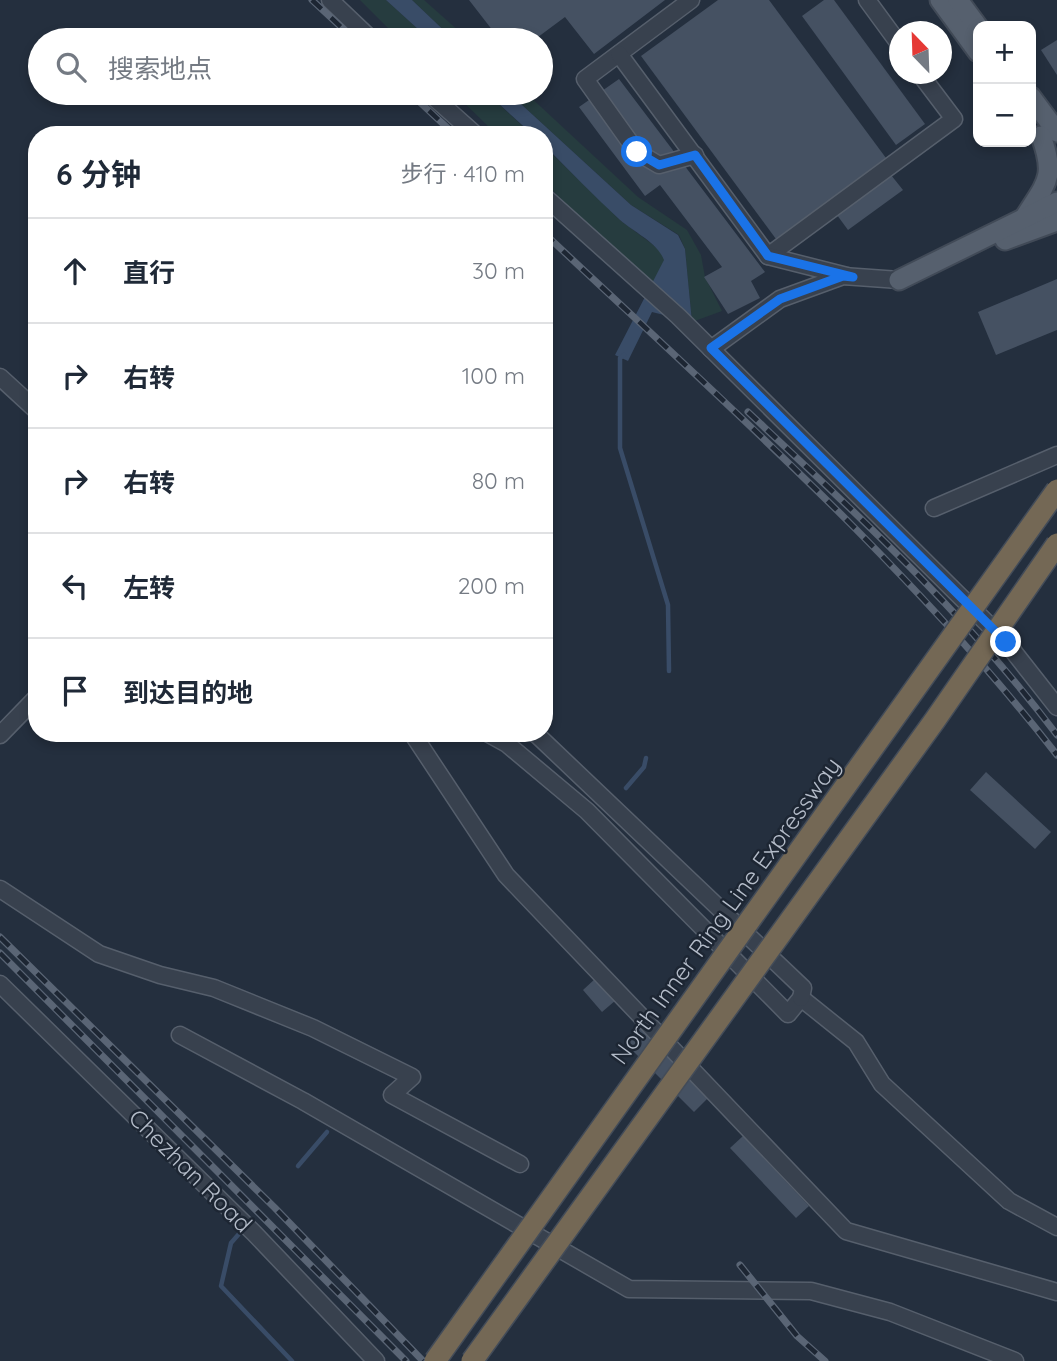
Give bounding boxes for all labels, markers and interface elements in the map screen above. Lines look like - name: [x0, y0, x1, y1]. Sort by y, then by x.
- north arrow: [889, 21, 952, 84]
- map controls: [973, 21, 1036, 147]
- button: +: [973, 21, 1036, 84]
- search box: [28, 28, 553, 105]
- icon: search: [52, 48, 90, 86]
- text: 搜索地点: [108, 52, 212, 85]
- button: −: [973, 84, 1036, 147]
- route start: [621, 136, 652, 167]
- text: 6 分钟: [56, 155, 141, 193]
- text: 步行 · 410 m: [401, 159, 525, 188]
- icon: ahead: [56, 252, 94, 290]
- text: 直行: [123, 256, 175, 289]
- text: 30 m: [472, 256, 525, 285]
- icon: right: [56, 357, 94, 395]
- text: 右转: [123, 361, 175, 394]
- text: 100 m: [462, 361, 525, 390]
- icon: right: [56, 462, 94, 500]
- text: 右转: [123, 466, 175, 499]
- text: 80 m: [472, 466, 525, 495]
- icon: left: [56, 567, 94, 605]
- text: 左转: [123, 571, 175, 604]
- text: 200 m: [458, 571, 525, 600]
- route end: [990, 626, 1021, 657]
- icon: arrive: [56, 672, 94, 710]
- text: 到达目的地: [123, 676, 253, 709]
- street label: North Inner Ring Line Expressway: [604, 751, 847, 1070]
- street label: Chezhan Road: [123, 1102, 259, 1238]

